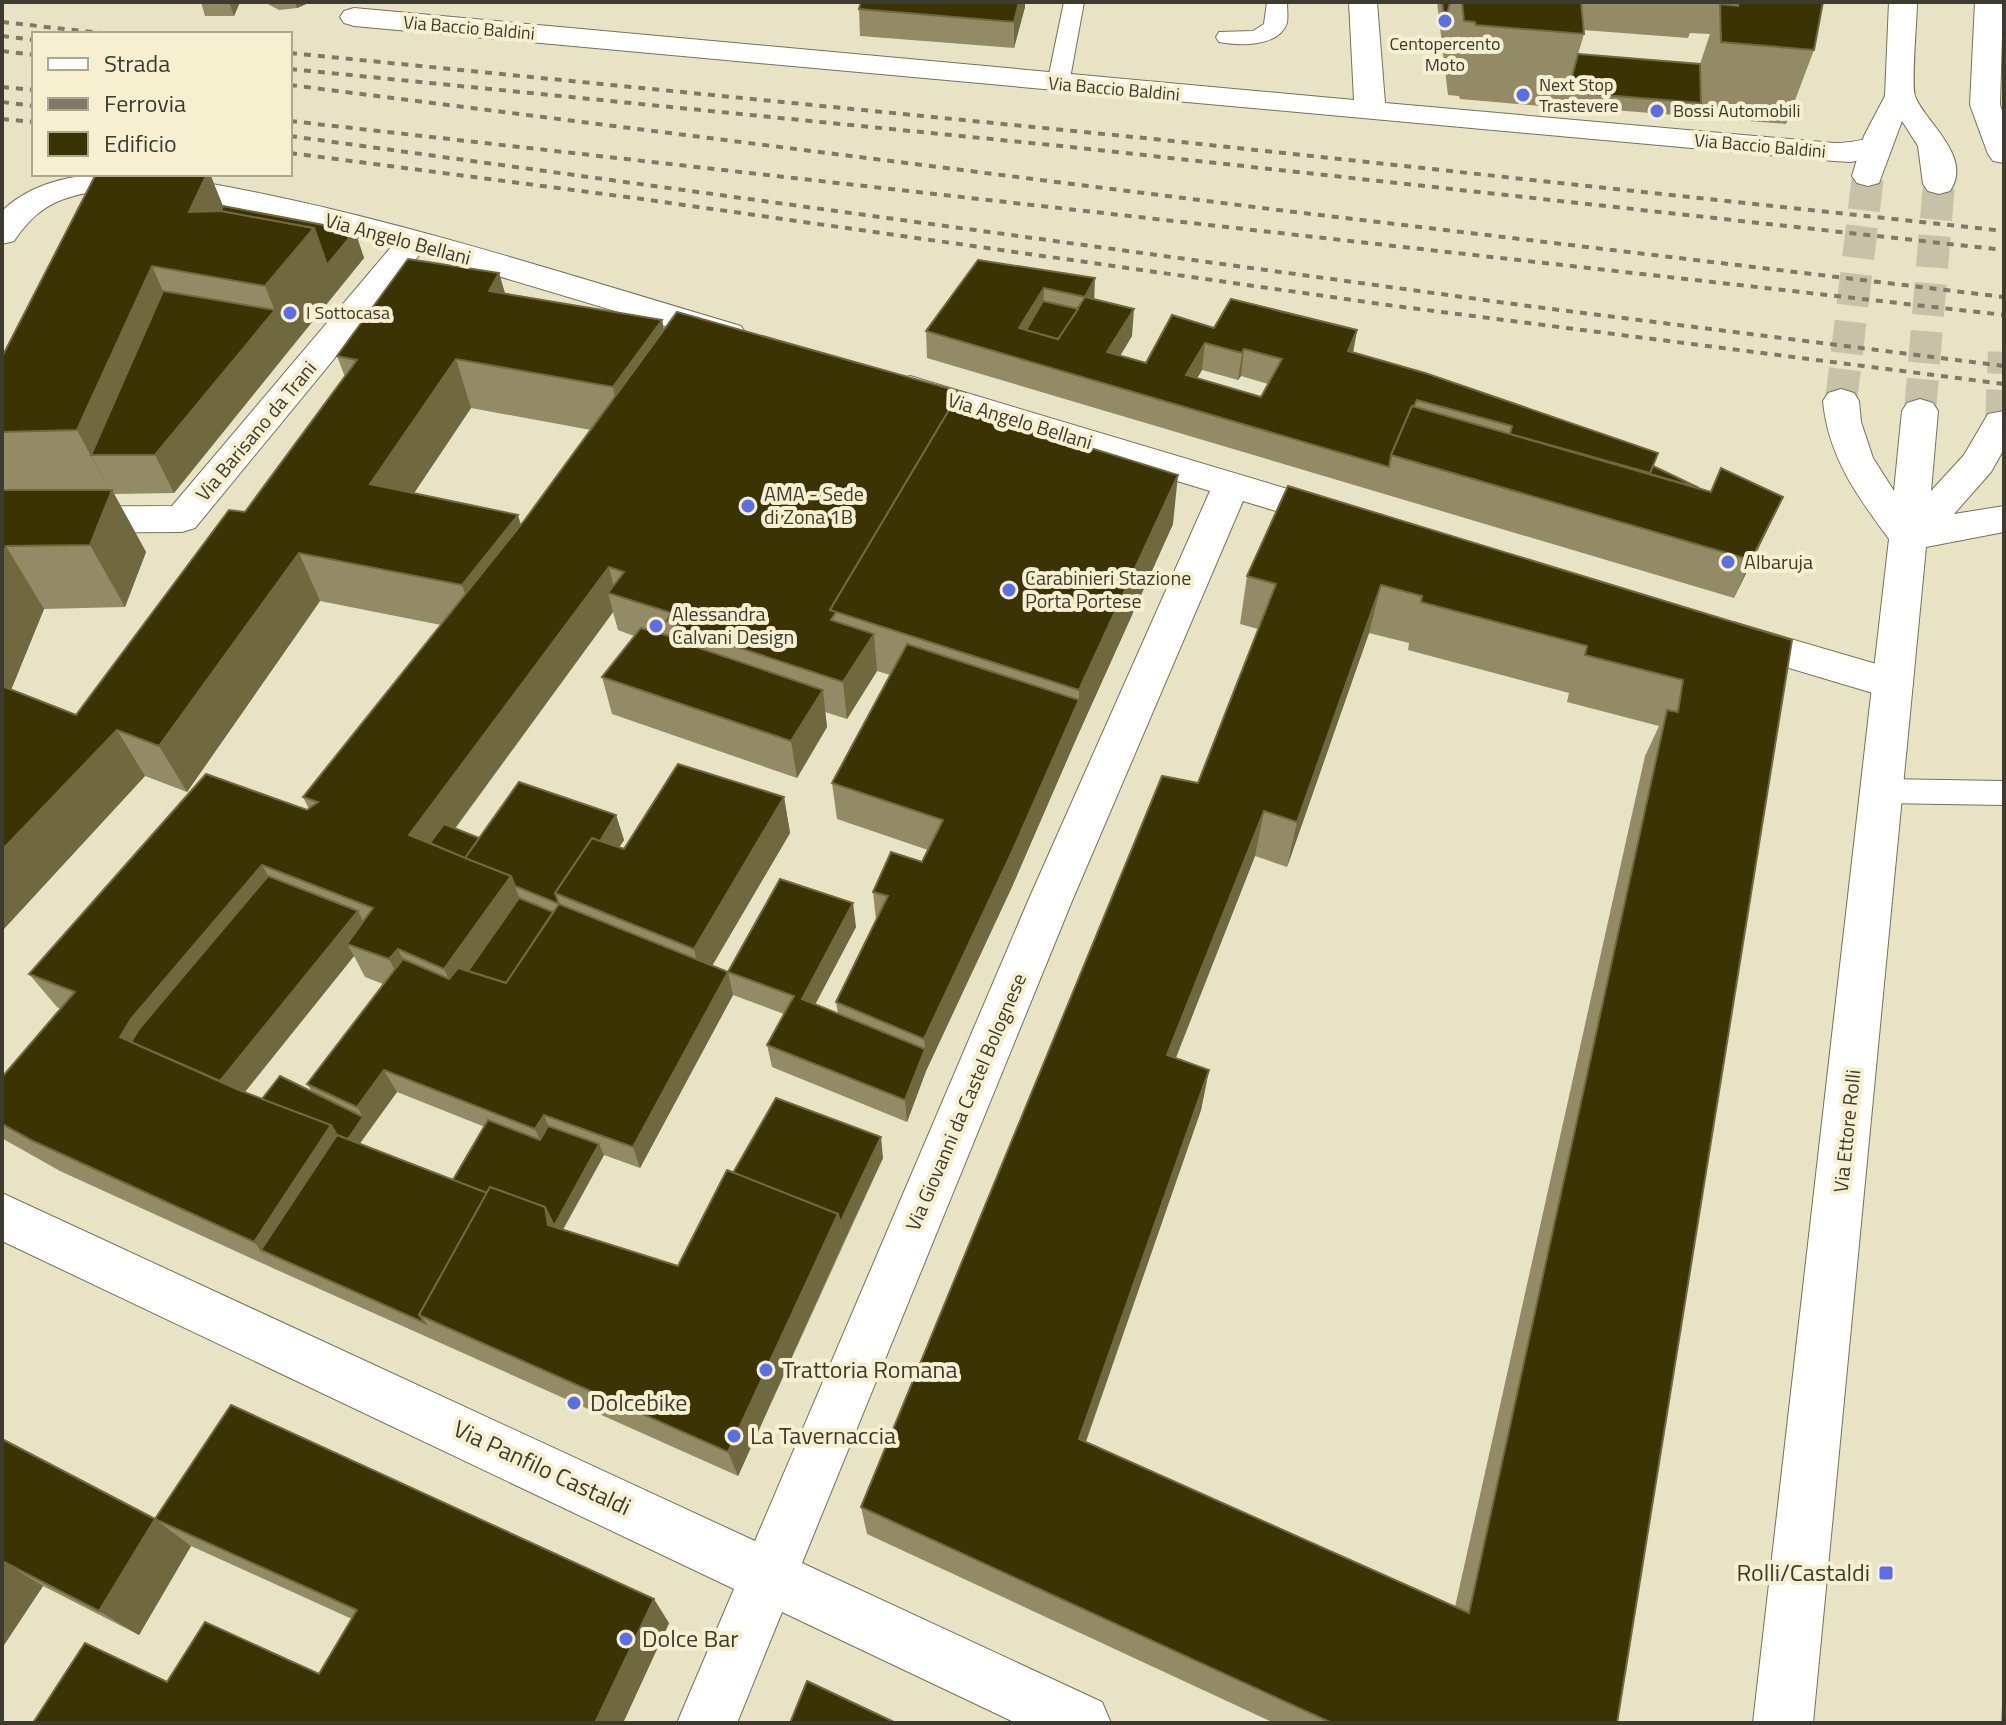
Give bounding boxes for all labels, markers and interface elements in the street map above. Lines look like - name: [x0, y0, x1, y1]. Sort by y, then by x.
- street label: Via Baccio Baldini: [402, 8, 536, 47]
- marker: Centopercento Moto: [1436, 12, 1454, 30]
- place label: Centopercento Moto: [1389, 30, 1501, 78]
- legend: [32, 32, 292, 176]
- text: Strada: [104, 45, 170, 81]
- street label: Via Baccio Baldini: [1047, 69, 1181, 108]
- place label: Next Stop Trastevere: [1539, 71, 1619, 119]
- text: Ferrovia: [104, 85, 186, 121]
- marker: Next Stop Trastevere: [1514, 86, 1532, 104]
- place label: Bossi Automobili: [1673, 97, 1800, 124]
- marker: Bossi Automobili: [1648, 102, 1666, 120]
- text: Edificio: [104, 125, 177, 161]
- street label: Via Baccio Baldini: [1693, 126, 1827, 165]
- street label: Via Angelo Bellani: [322, 204, 475, 273]
- place label: I Sottocasa: [306, 299, 390, 326]
- marker: I Sottocasa: [281, 304, 299, 322]
- street label: Via Barisano da Trani: [188, 354, 324, 508]
- street label: Via Angelo Bellani: [944, 384, 1096, 457]
- place label: AMA - Sede di Zona 1B: [764, 478, 864, 532]
- marker: AMA - Sede di Zona 1B: [739, 497, 757, 515]
- place label: Albaruja: [1744, 546, 1813, 577]
- marker: Albaruja: [1719, 553, 1737, 571]
- place label: Carabinieri Stazione Porta Portese: [1025, 562, 1191, 616]
- marker: Carabinieri Stazione Porta Portese: [1000, 581, 1018, 599]
- place label: Alessandra Calvani Design: [672, 598, 794, 652]
- marker: Alessandra Calvani Design: [647, 617, 665, 635]
- street label: Via Giovanni da Castel Bolognese: [897, 968, 1034, 1235]
- street label: Via Ettore Rolli: [1825, 1068, 1868, 1194]
- place label: Trattoria Romana: [782, 1351, 958, 1387]
- marker: Trattoria Romana: [757, 1361, 775, 1379]
- place label: Dolcebike: [590, 1384, 687, 1420]
- marker: Dolcebike: [565, 1394, 583, 1412]
- street label: Via Panfilo Castaldi: [448, 1410, 637, 1524]
- place label: La Tavernaccia: [750, 1417, 896, 1453]
- marker: La Tavernaccia: [725, 1427, 743, 1445]
- place label: Rolli/Castaldi: [1736, 1554, 1870, 1590]
- marker: Rolli/Castaldi: [1877, 1564, 1895, 1582]
- place label: Dolce Bar: [642, 1620, 739, 1656]
- marker: Dolce Bar: [617, 1630, 635, 1648]

